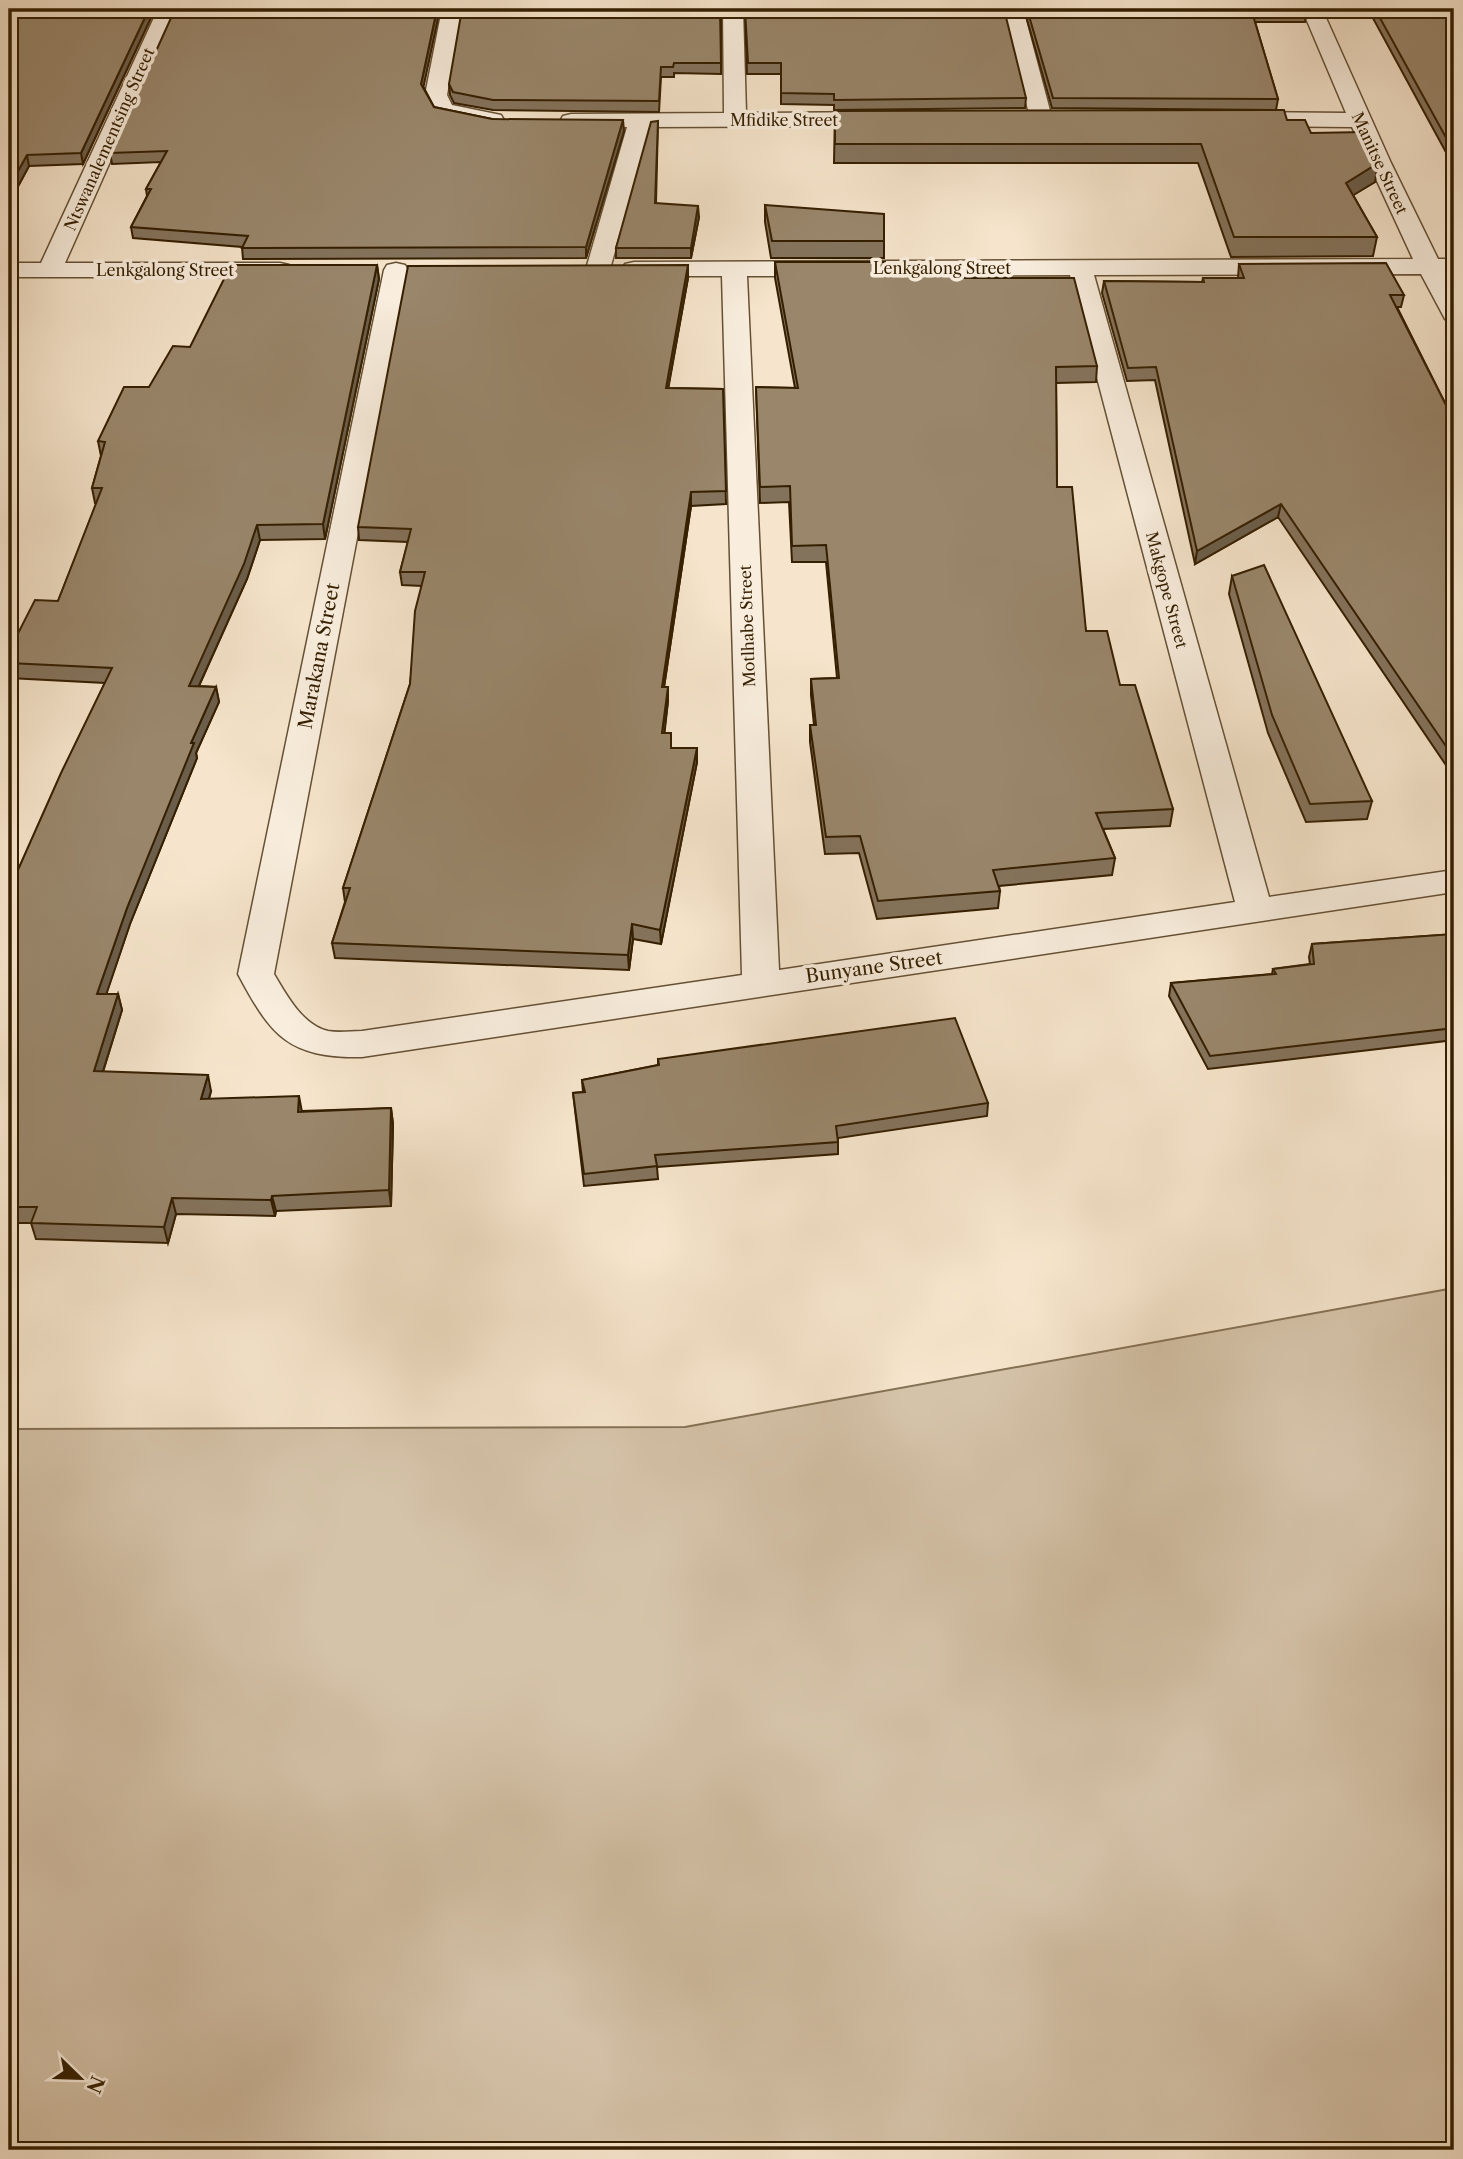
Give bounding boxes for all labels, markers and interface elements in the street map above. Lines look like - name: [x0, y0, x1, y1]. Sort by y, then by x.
- street label: Ntswanalementsing Street: [60, 44, 159, 234]
- street label: Manitse Street: [1348, 109, 1413, 218]
- street label: Mfidike Street: [730, 110, 838, 130]
- street label: Lenkgalong Street: [873, 258, 1011, 278]
- street label: Lenkgalong Street: [96, 260, 234, 280]
- street label: Makgope Street: [1142, 529, 1192, 651]
- street label: Motlhabe Street: [735, 564, 759, 688]
- street label: Marakana Street: [294, 581, 344, 731]
- street label: Bunyane Street: [804, 946, 944, 988]
- north arrow: [46, 2044, 116, 2114]
- text: N: [81, 2072, 109, 2097]

